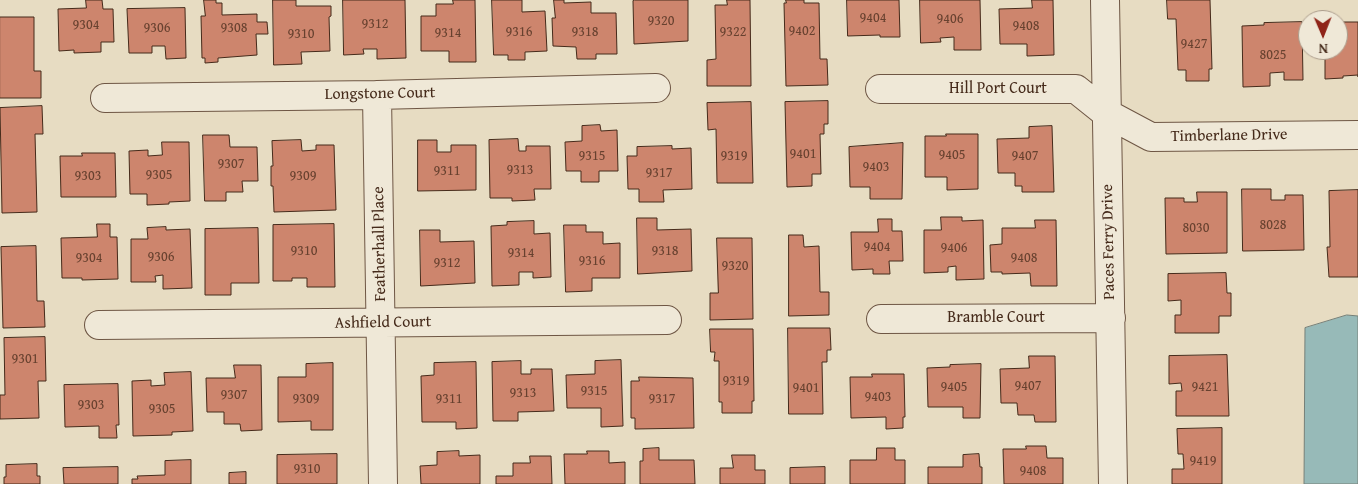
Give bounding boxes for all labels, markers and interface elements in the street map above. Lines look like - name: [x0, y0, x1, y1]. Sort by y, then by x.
- house number: 9404: [860, 10, 886, 26]
- north arrow: [1298, 10, 1348, 60]
- house number: 9406: [937, 11, 963, 27]
- house number: 9320: [648, 13, 674, 29]
- house number: 9312: [362, 16, 388, 32]
- house number: 9304: [73, 17, 99, 33]
- house number: 9408: [1013, 18, 1039, 34]
- house number: 9306: [144, 20, 170, 36]
- house number: 9308: [221, 20, 247, 36]
- house number: 9402: [789, 23, 815, 39]
- house number: 9316: [506, 24, 532, 40]
- house number: 9318: [572, 24, 598, 40]
- house number: 9322: [720, 24, 746, 40]
- house number: 9314: [435, 25, 461, 41]
- house number: 9310: [288, 26, 314, 42]
- house number: 9427: [1181, 36, 1207, 52]
- text: N: [1318, 39, 1328, 59]
- house number: 8025: [1260, 47, 1286, 63]
- street label: Hill Port Court: [949, 79, 1047, 99]
- street label: Longstone Court: [324, 83, 436, 105]
- street label: Timberlane Drive: [1170, 125, 1288, 147]
- house number: 9401: [790, 146, 816, 162]
- house number: 9405: [939, 147, 965, 163]
- house number: 9315: [579, 148, 605, 164]
- house number: 9319: [721, 148, 747, 164]
- house number: 9407: [1012, 148, 1038, 164]
- house number: 9307: [218, 156, 244, 172]
- house number: 9403: [863, 159, 889, 175]
- house number: 9313: [507, 162, 533, 178]
- house number: 9311: [434, 163, 460, 179]
- house number: 9317: [646, 165, 672, 181]
- house number: 9305: [146, 167, 172, 183]
- house number: 9303: [75, 168, 101, 184]
- house number: 9309: [290, 168, 316, 184]
- street label: Paces Ferry Drive: [1098, 184, 1120, 300]
- street label: Featherhall Place: [369, 186, 391, 302]
- house number: 8028: [1260, 217, 1286, 233]
- house number: 8030: [1183, 220, 1209, 236]
- house number: 9404: [864, 239, 890, 255]
- house number: 9406: [941, 240, 967, 256]
- house number: 9310: [291, 243, 317, 259]
- house number: 9318: [652, 243, 678, 259]
- house number: 9314: [508, 245, 534, 261]
- house number: 9306: [148, 249, 174, 265]
- house number: 9304: [76, 250, 102, 266]
- house number: 9408: [1011, 250, 1037, 266]
- house number: 9316: [579, 253, 605, 269]
- house number: 9312: [434, 255, 460, 271]
- house number: 9320: [722, 258, 748, 274]
- street label: Bramble Court: [947, 308, 1045, 328]
- street label: Ashfield Court: [335, 313, 431, 333]
- house number: 9301: [12, 351, 38, 367]
- house number: 9319: [723, 373, 749, 389]
- house number: 9407: [1015, 378, 1041, 394]
- house number: 9405: [941, 379, 967, 395]
- house number: 9421: [1192, 379, 1218, 395]
- house number: 9401: [793, 380, 819, 396]
- house number: 9315: [581, 383, 607, 399]
- house number: 9313: [510, 385, 536, 401]
- house number: 9307: [221, 387, 247, 403]
- house number: 9403: [865, 389, 891, 405]
- house number: 9309: [293, 391, 319, 407]
- house number: 9311: [436, 391, 462, 407]
- house number: 9317: [649, 391, 675, 407]
- house number: 9303: [78, 397, 104, 413]
- house number: 9305: [149, 401, 175, 417]
- house number: 9419: [1190, 453, 1216, 469]
- house number: 9310: [294, 461, 320, 477]
- house number: 9408: [1020, 463, 1046, 479]

